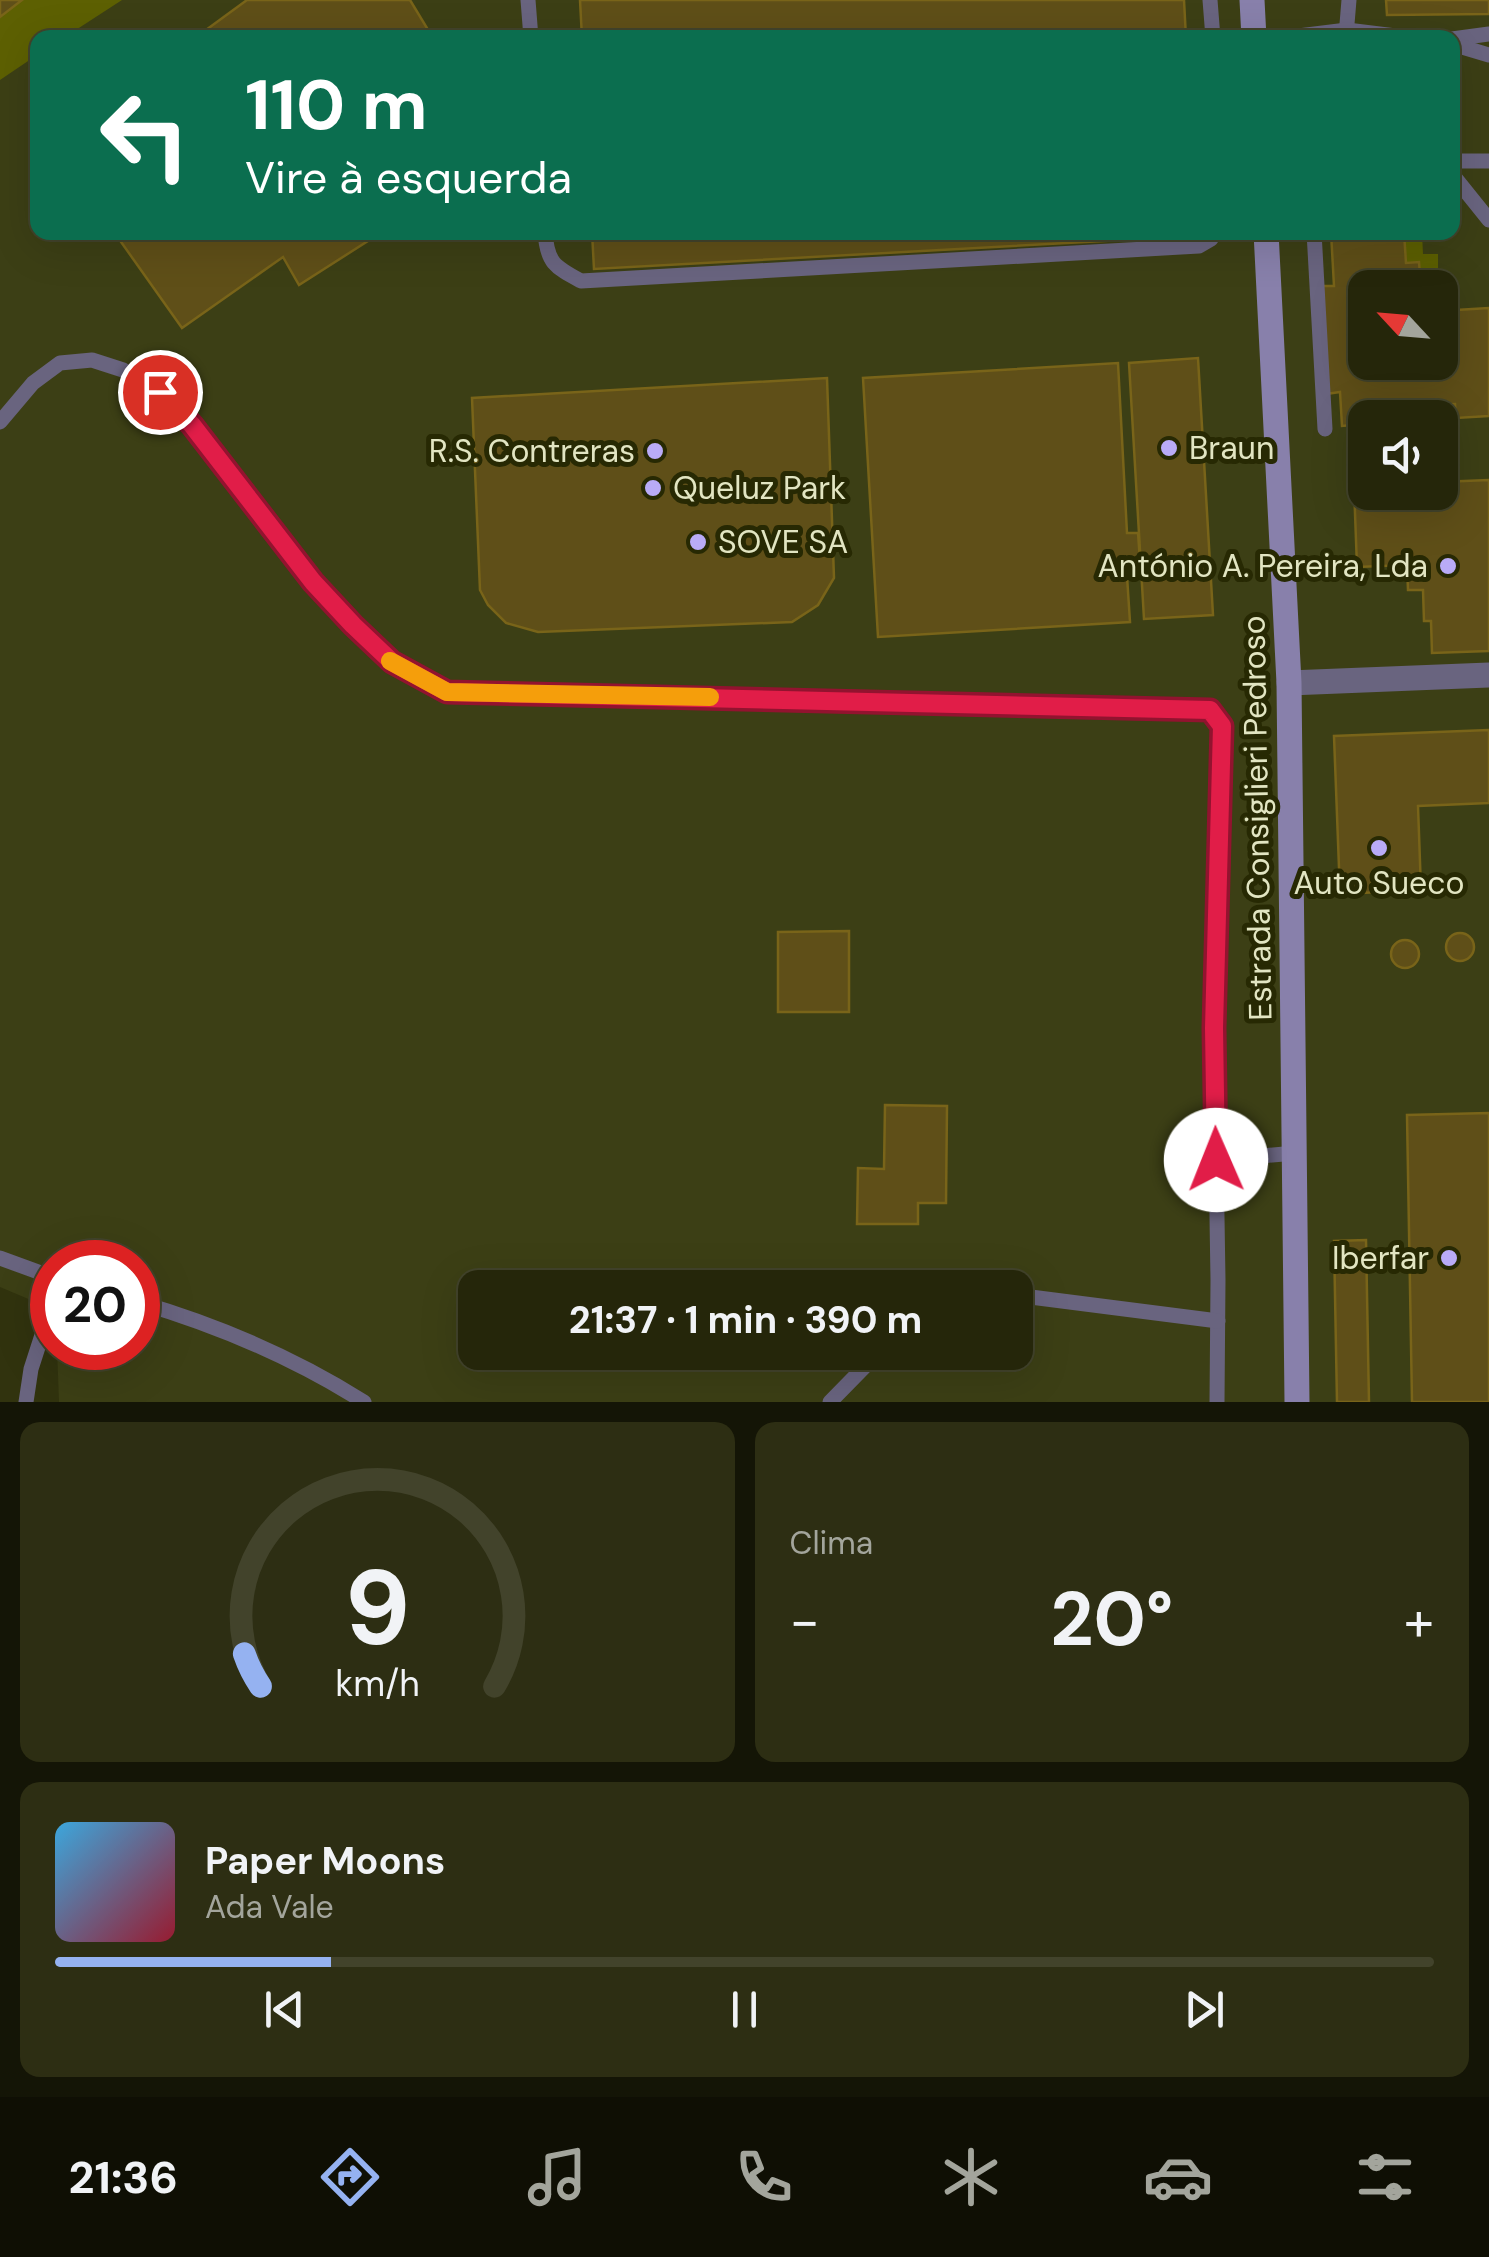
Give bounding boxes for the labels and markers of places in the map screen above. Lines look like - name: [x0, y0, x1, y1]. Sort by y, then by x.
- pin: [118, 350, 203, 435]
- place label: Braun: [1189, 427, 1274, 469]
- place label: R.S. Contreras: [429, 430, 635, 472]
- marker: Braun: [1158, 437, 1180, 459]
- marker: R.S. Contreras: [644, 440, 666, 462]
- place label: Queluz Park: [673, 467, 846, 509]
- marker: Queluz Park: [642, 477, 664, 499]
- place label: SOVE SA: [718, 521, 848, 563]
- marker: SOVE SA: [687, 531, 709, 553]
- place label: António A. Pereira, Lda: [1098, 545, 1428, 587]
- marker: António A. Pereira, Lda: [1437, 555, 1459, 577]
- marker: Auto Sueco: [1368, 837, 1390, 859]
- place label: Auto Sueco: [1293, 862, 1465, 904]
- place label: Iberfar: [1332, 1237, 1429, 1279]
- marker: Iberfar: [1438, 1247, 1460, 1269]

